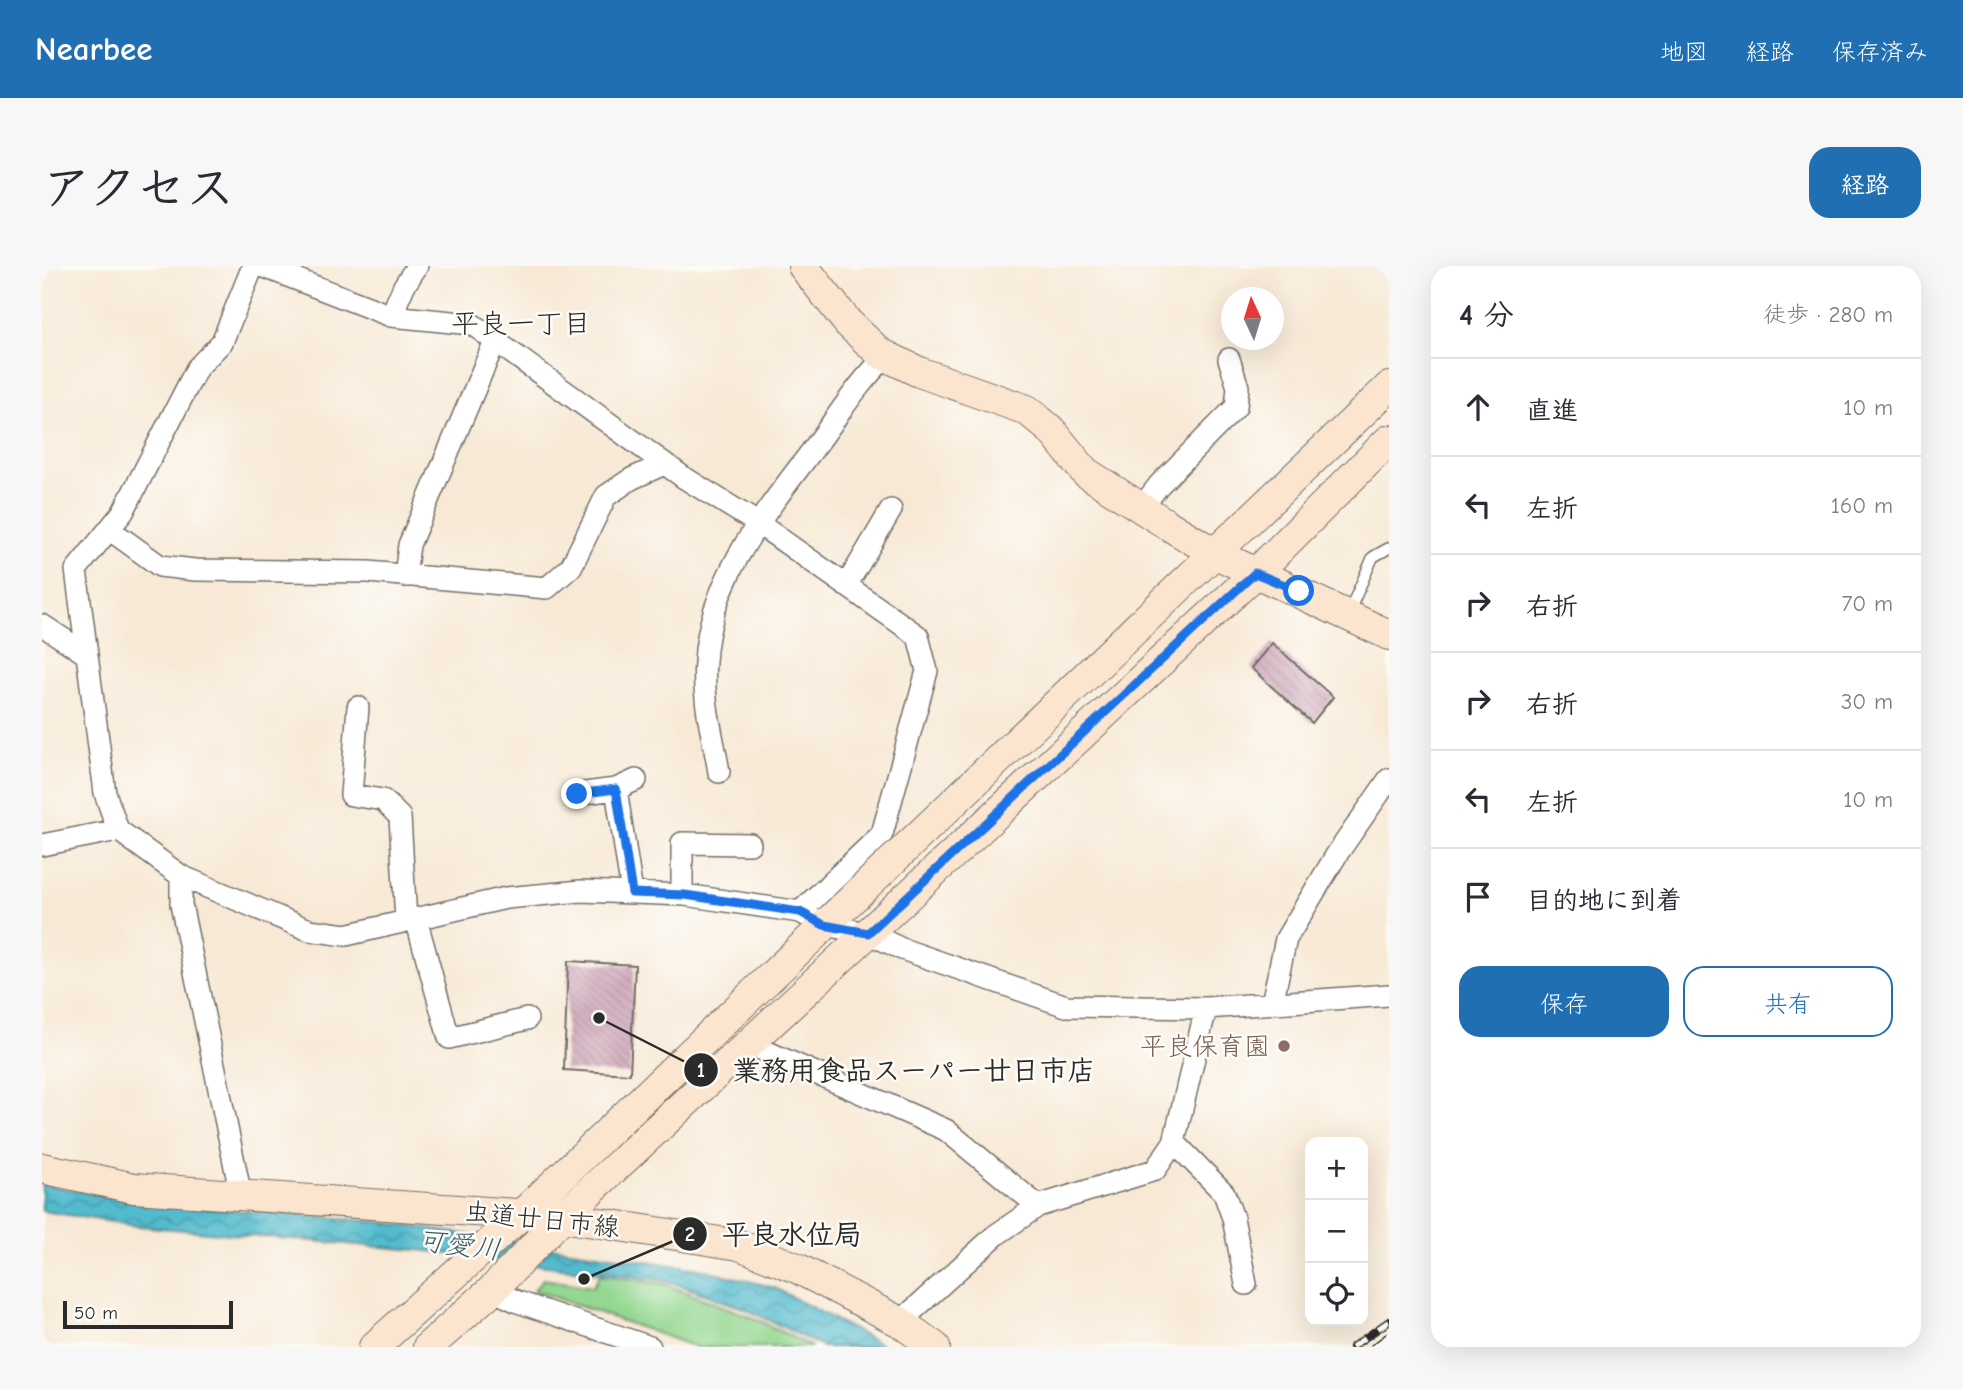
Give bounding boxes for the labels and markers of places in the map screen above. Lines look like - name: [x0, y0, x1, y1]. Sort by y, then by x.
- place label: 平良保育園: [1140, 1032, 1270, 1062]
- marker: 平良保育園: [1276, 1038, 1292, 1054]
- callout: 業務用食品スーパー廿日市店: [683, 1045, 1109, 1094]
- callout: 平良水位局: [673, 1210, 876, 1259]

